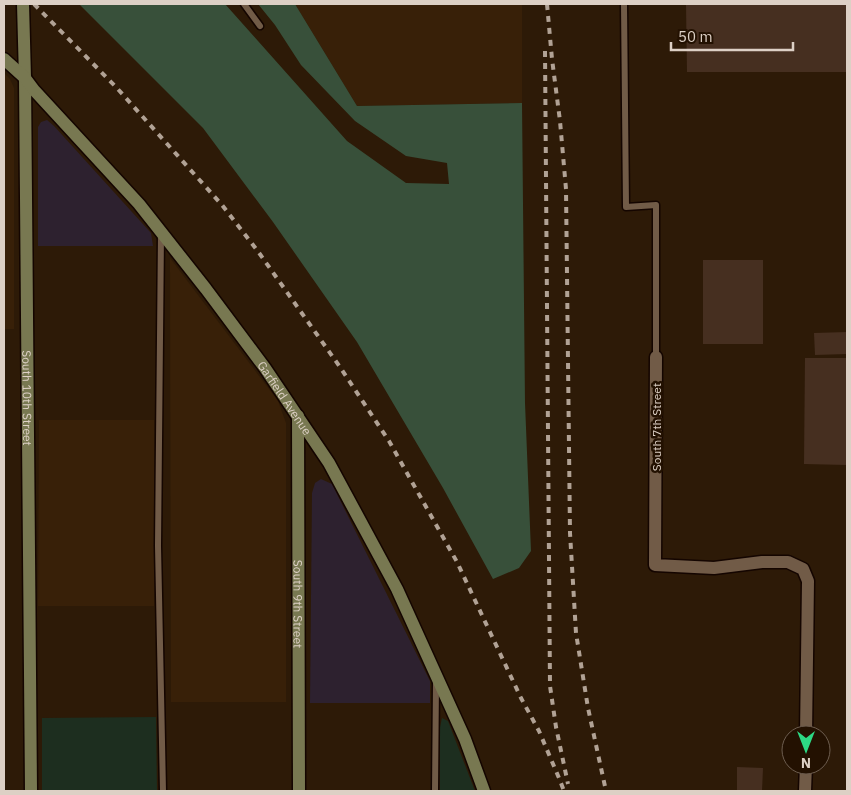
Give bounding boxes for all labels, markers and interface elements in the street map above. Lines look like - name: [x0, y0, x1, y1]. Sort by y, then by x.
- scale bar: [671, 20, 794, 52]
- text: 50 m: [678, 27, 713, 46]
- street label: South 10th Street: [20, 350, 36, 446]
- street label: Garfield Avenue: [255, 358, 315, 438]
- street label: South 7th Street: [649, 383, 664, 471]
- street label: South 9th Street: [291, 560, 306, 648]
- north arrow: [781, 725, 831, 775]
- text: N: [801, 754, 811, 772]

